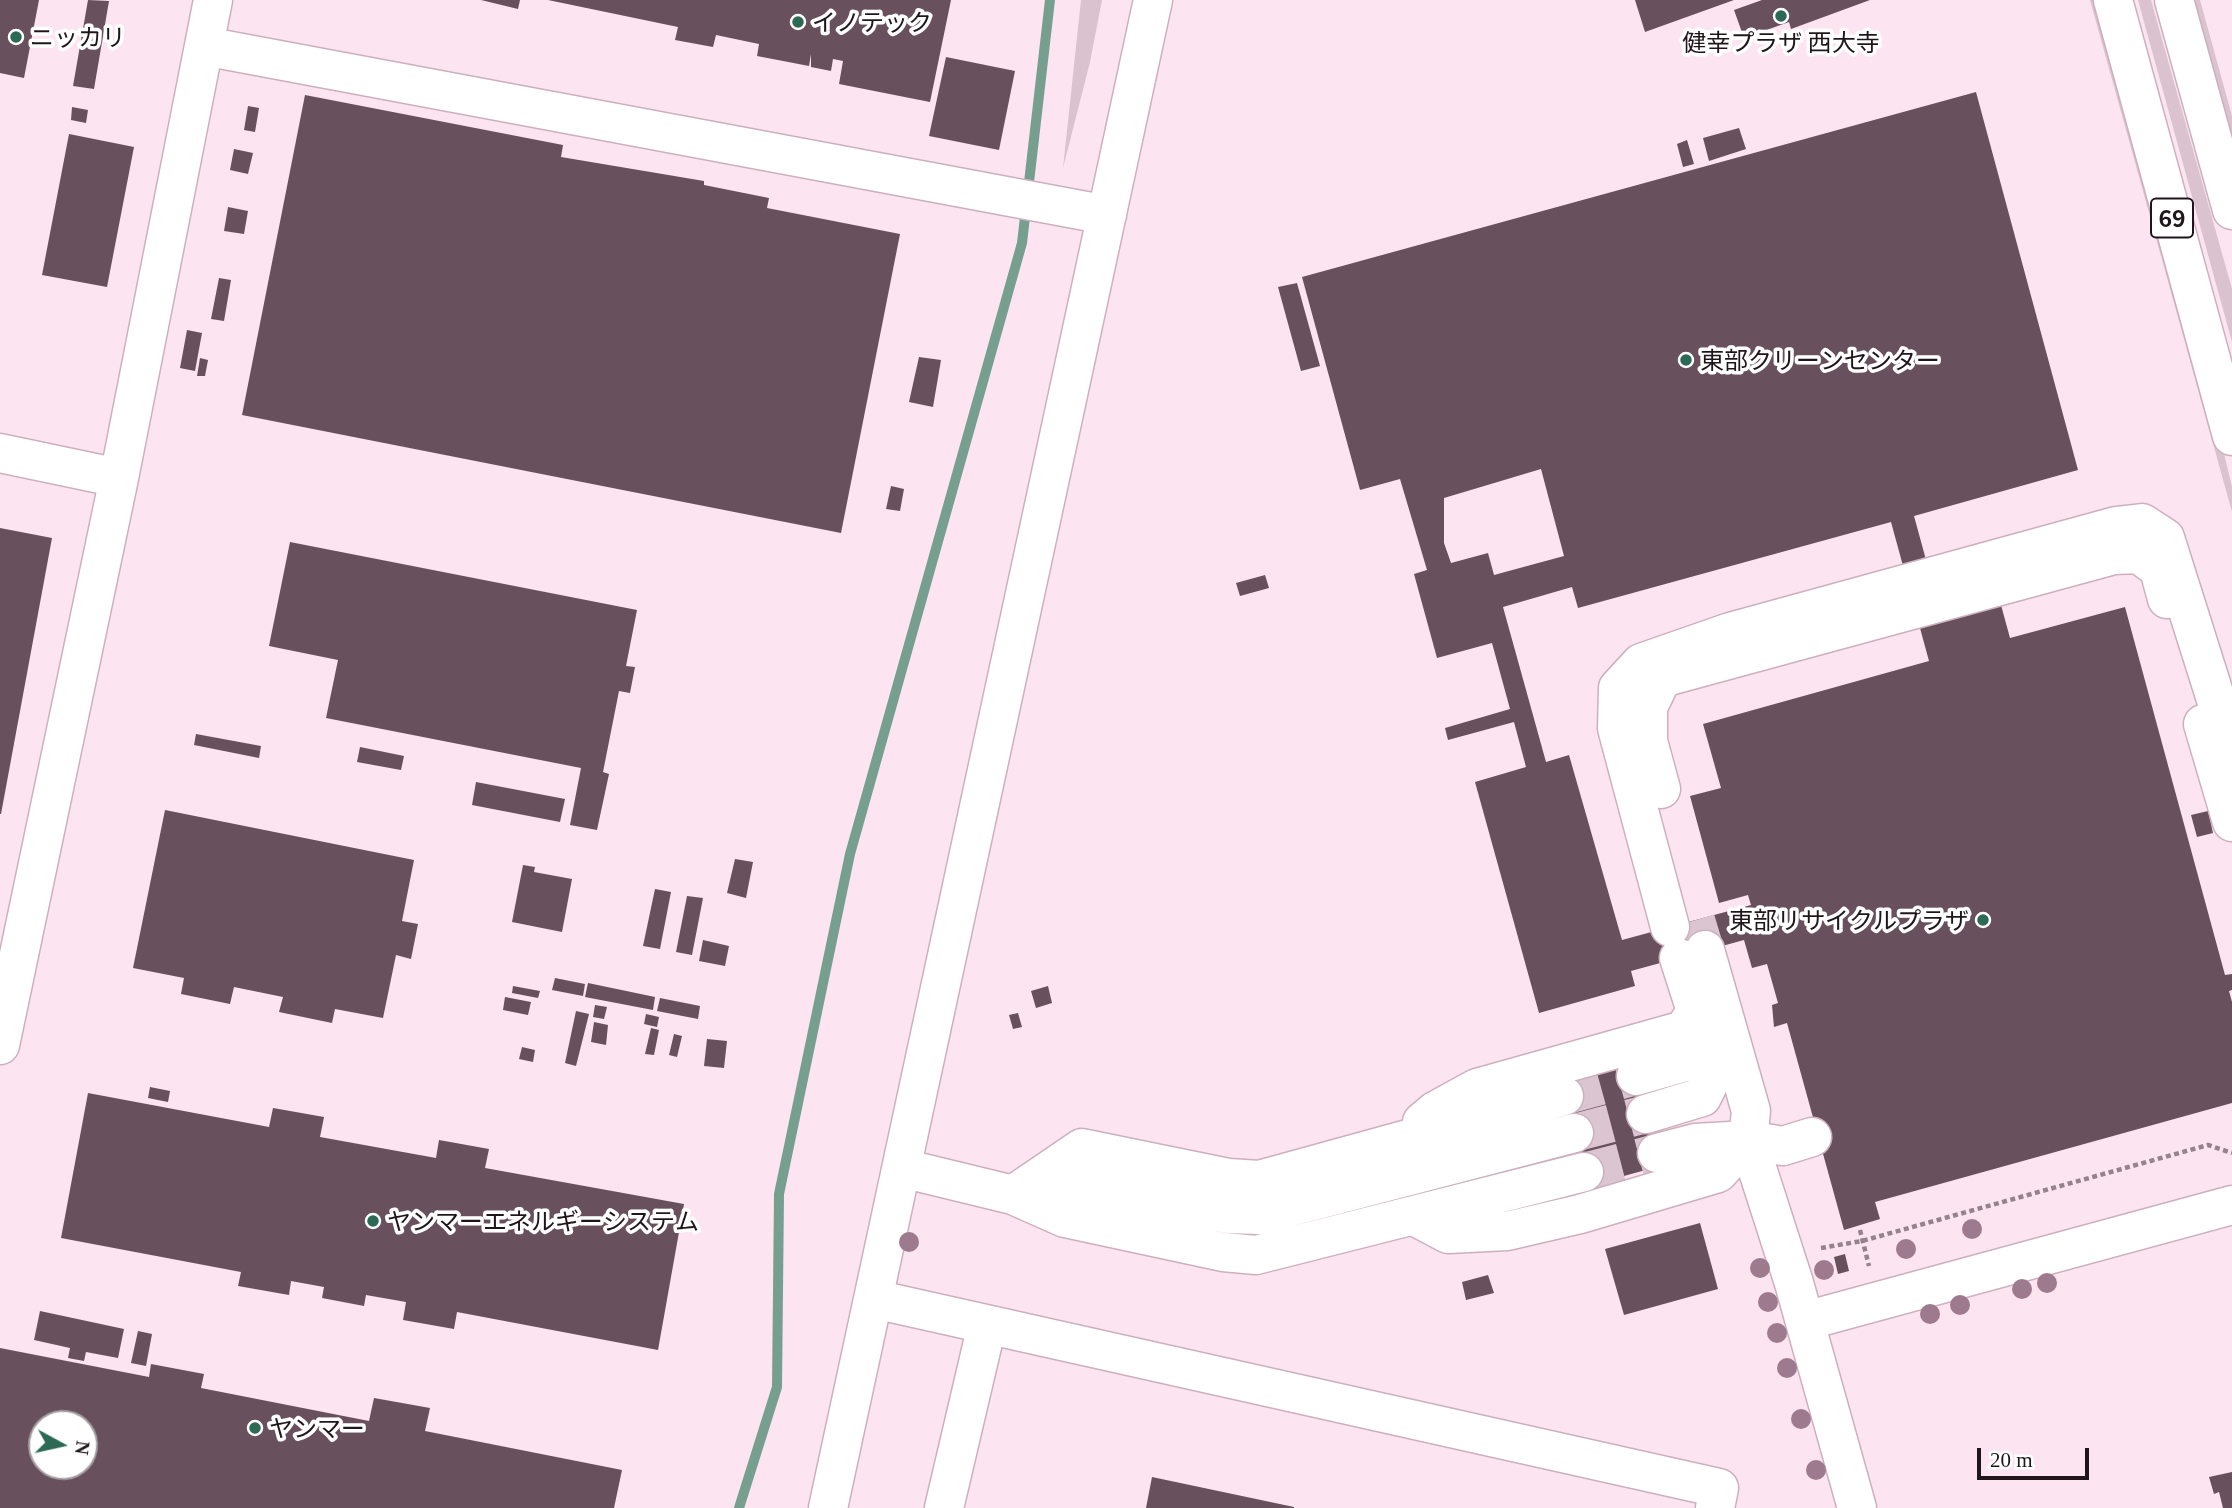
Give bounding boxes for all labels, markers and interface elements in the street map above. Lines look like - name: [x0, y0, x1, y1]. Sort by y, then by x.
- place label: イノテック: [812, 8, 932, 36]
- marker: 健幸プラザ 西大寺: [1773, 8, 1789, 24]
- marker: イノテック: [790, 14, 806, 30]
- place label: ニッカリ: [30, 23, 126, 51]
- place label: 健幸プラザ 西大寺: [1682, 28, 1880, 56]
- marker: ニッカリ: [8, 29, 24, 45]
- road number: 69: [2151, 198, 2193, 238]
- place label: 東部クリーンセンター: [1700, 346, 1940, 374]
- marker: 東部クリーンセンター: [1678, 352, 1694, 368]
- place label: 東部リサイクルプラザ: [1729, 906, 1969, 934]
- marker: 東部リサイクルプラザ: [1975, 912, 1991, 928]
- place label: ヤンマーエネルギーシステム: [387, 1207, 699, 1235]
- marker: ヤンマーエネルギーシステム: [365, 1213, 381, 1229]
- north arrow: [28, 1410, 98, 1480]
- place label: ヤンマー: [269, 1414, 365, 1442]
- marker: ヤンマー: [247, 1420, 263, 1436]
- scale bar: [1980, 1434, 2092, 1478]
- text: N: [71, 1439, 94, 1456]
- text: 20 m: [1990, 1448, 2033, 1472]

